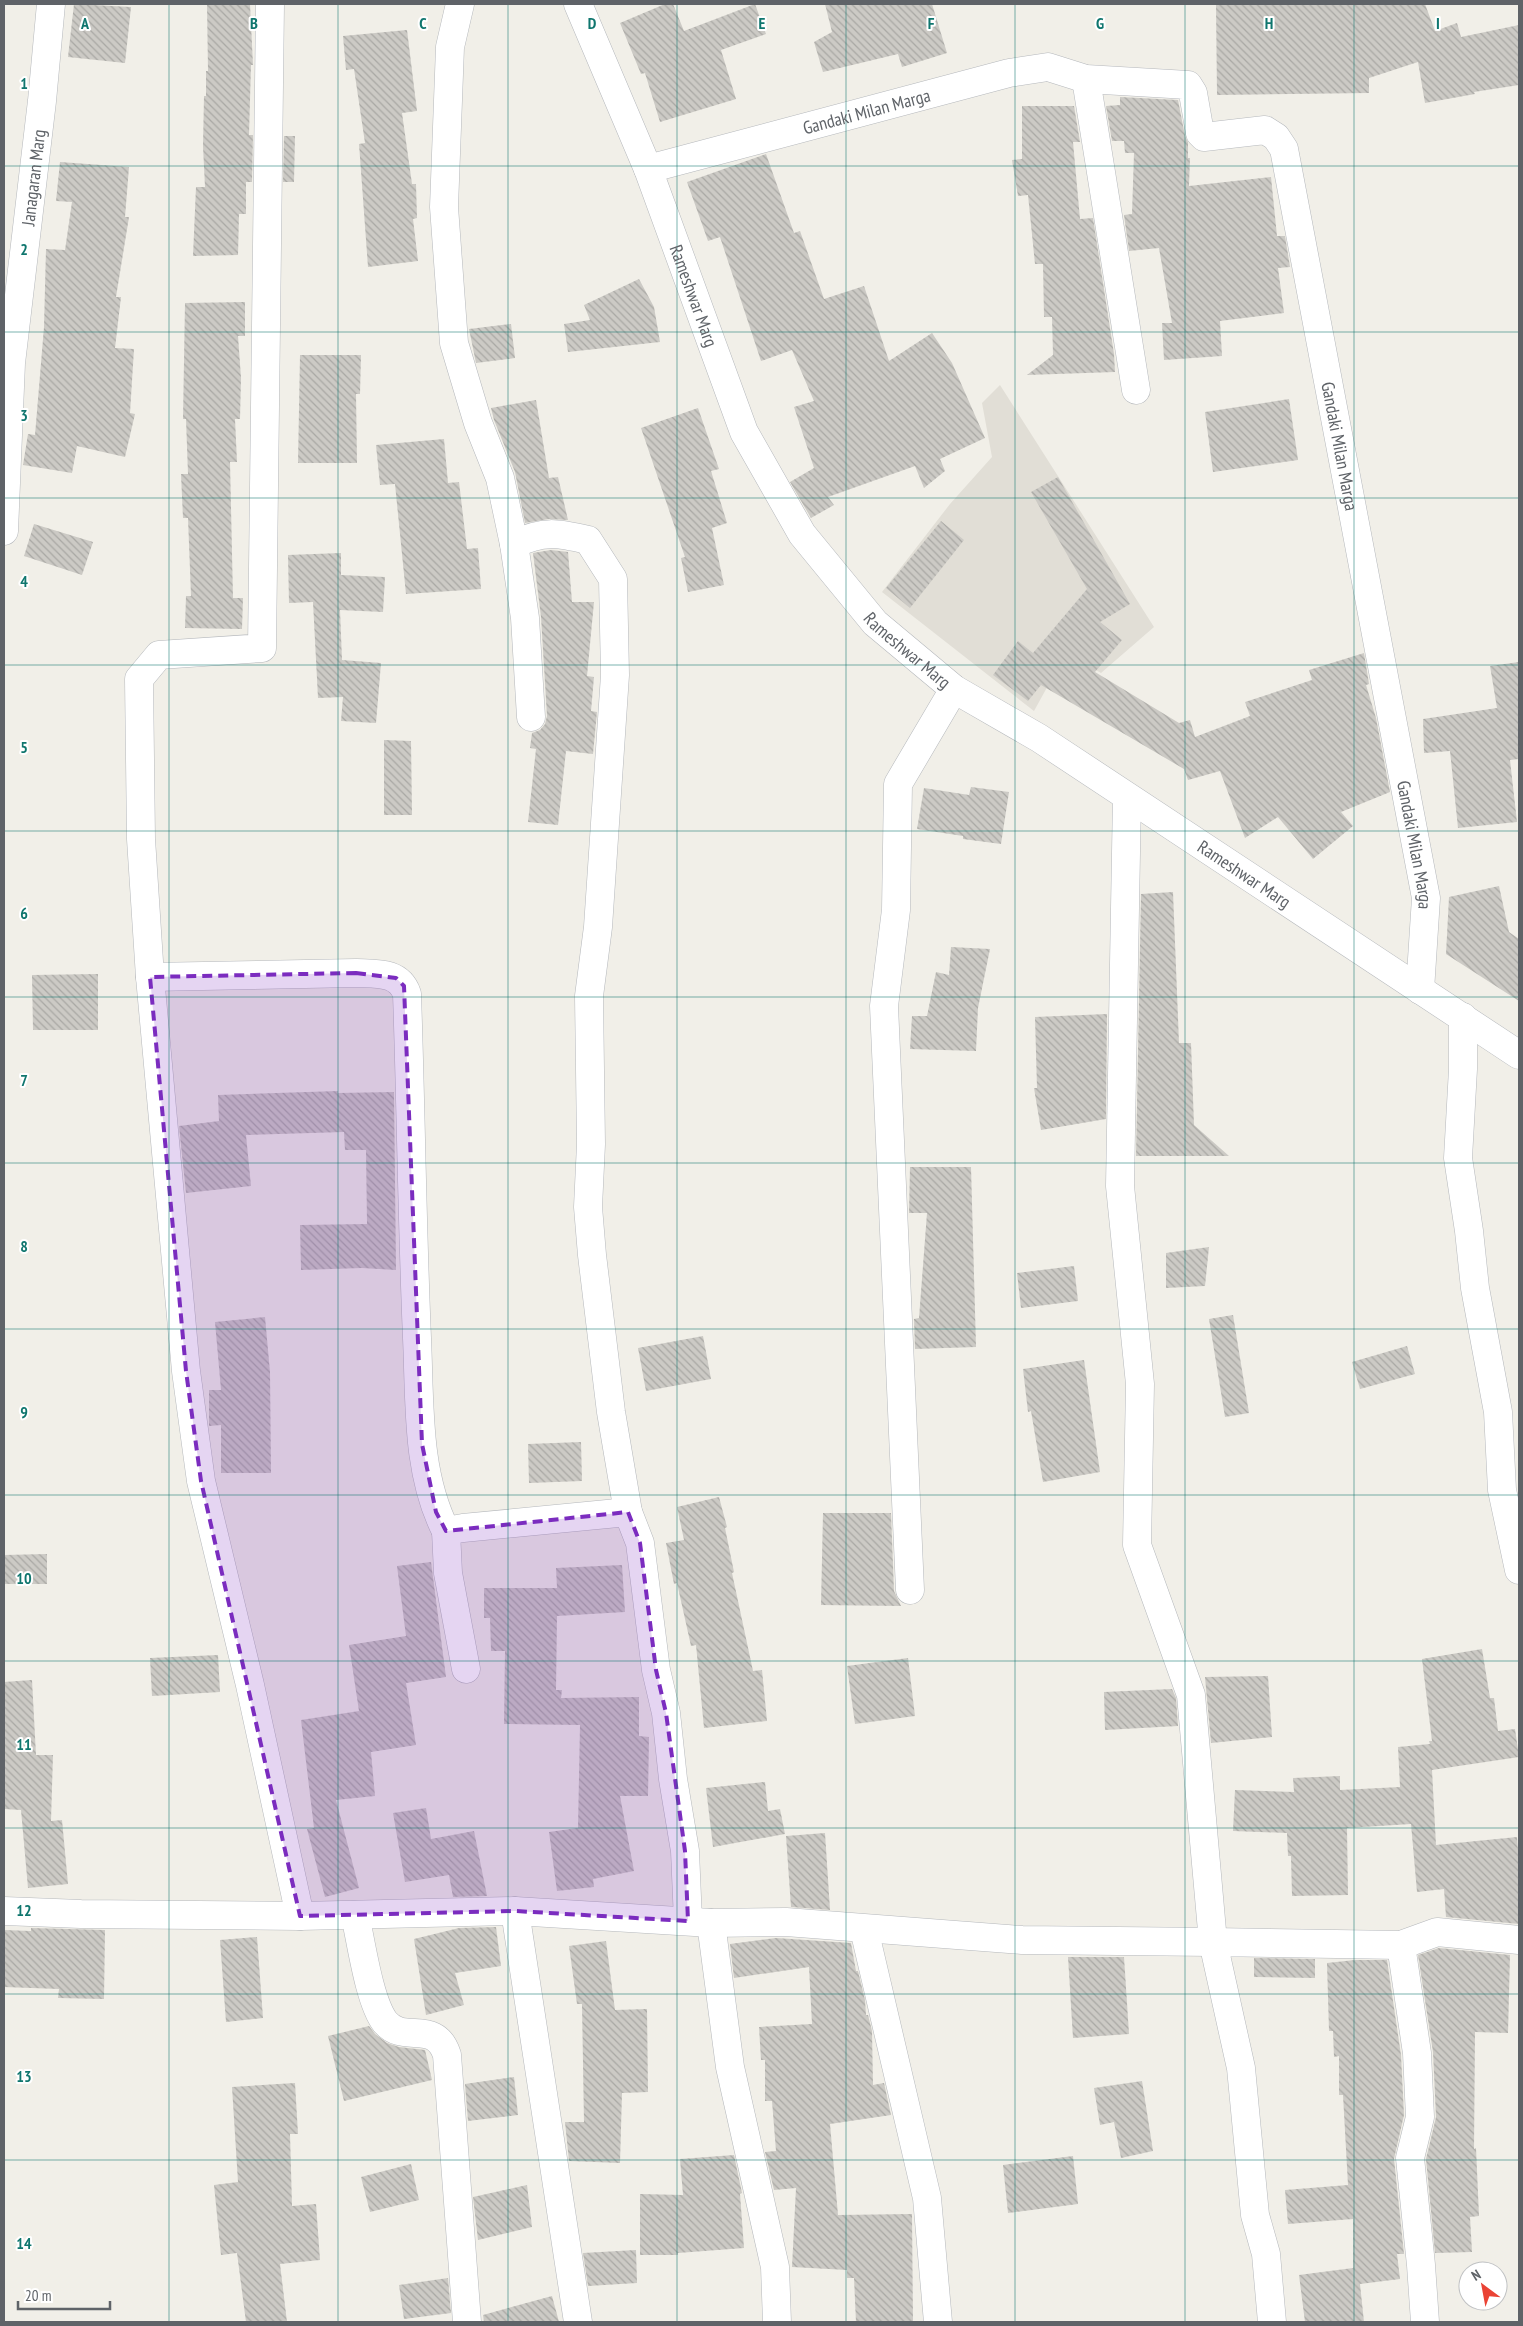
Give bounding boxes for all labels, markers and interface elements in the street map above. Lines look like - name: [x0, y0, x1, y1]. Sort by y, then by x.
- text: A: [80, 13, 90, 33]
- text: B: [250, 13, 258, 33]
- text: C: [419, 13, 427, 33]
- text: D: [588, 13, 597, 33]
- text: E: [759, 13, 766, 33]
- text: F: [928, 13, 935, 33]
- text: G: [1096, 13, 1104, 33]
- text: H: [1265, 13, 1273, 33]
- text: I: [1436, 13, 1440, 33]
- text: 1: [20, 73, 28, 93]
- street label: Gandaki Milan Marga: [800, 83, 933, 139]
- street label: Janagaran Marg: [16, 128, 50, 228]
- text: 2: [20, 239, 28, 259]
- street label: Rameshwar Marg: [665, 241, 723, 350]
- street label: Gandaki Milan Marga: [1317, 380, 1364, 513]
- text: 3: [20, 405, 28, 425]
- text: 4: [20, 571, 28, 591]
- street label: Rameshwar Marg: [859, 607, 956, 693]
- text: 5: [20, 737, 28, 757]
- street label: Gandaki Milan Marga: [1392, 779, 1438, 910]
- street label: Rameshwar Marg: [1194, 835, 1295, 913]
- text: 6: [20, 903, 28, 923]
- text: 7: [20, 1070, 28, 1090]
- text: 8: [20, 1236, 28, 1256]
- text: 9: [20, 1402, 28, 1422]
- text: 10: [16, 1568, 32, 1588]
- text: 11: [16, 1734, 32, 1754]
- text: 12: [16, 1900, 32, 1920]
- text: 13: [16, 2066, 32, 2086]
- text: 14: [16, 2233, 32, 2253]
- north arrow: [1458, 2261, 1508, 2311]
- text: N: [1468, 2265, 1484, 2285]
- scale bar: [18, 2278, 110, 2310]
- text: 20 m: [25, 2286, 51, 2305]

